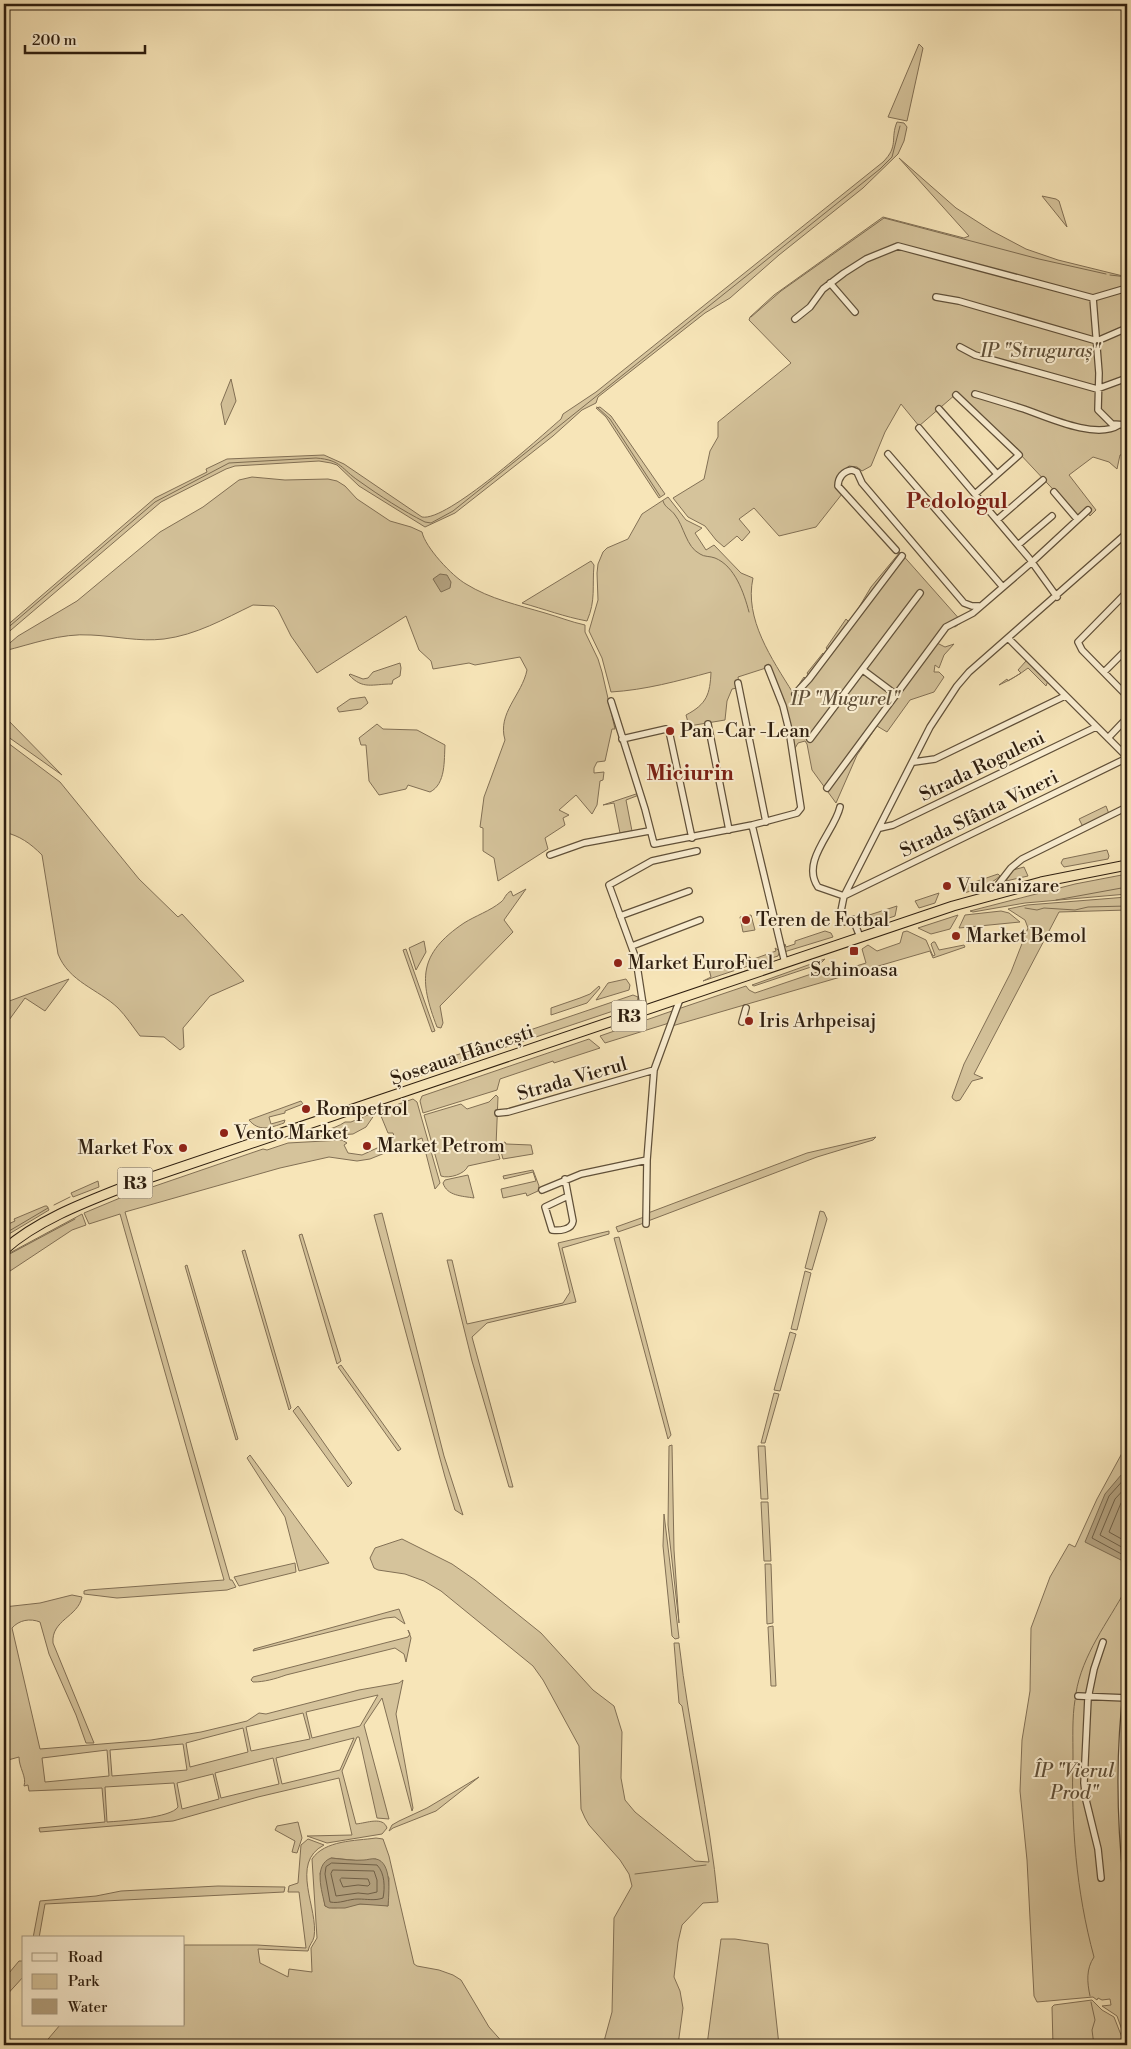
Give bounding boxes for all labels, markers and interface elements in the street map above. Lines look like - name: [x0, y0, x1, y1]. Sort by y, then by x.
- scale bar: [25, 22, 145, 54]
- text: 200 m: [32, 31, 77, 50]
- park label: IP "Struguraș": [979, 339, 1101, 363]
- district label: Pedologul: [906, 489, 1008, 515]
- park label: IP "Mugurel": [790, 687, 901, 711]
- place label: Pan -Car -Lean: [680, 719, 810, 743]
- marker: Pan -Car -Lean: [664, 725, 676, 737]
- street label: Strada Roguleni: [915, 725, 1049, 807]
- district label: Miciurin: [646, 761, 734, 787]
- street label: Strada Sfânta Vineri: [896, 765, 1062, 863]
- place label: Vulcanizare: [956, 874, 1059, 898]
- marker: Vulcanizare: [941, 880, 953, 892]
- place label: Teren de Fotbal: [756, 908, 889, 932]
- marker: Teren de Fotbal: [740, 914, 752, 926]
- place label: Market Bemol: [966, 924, 1087, 948]
- marker: Market Bemol: [950, 930, 962, 942]
- marker: Schinoasa: [848, 945, 860, 957]
- place label: Market EuroFuel: [628, 951, 774, 975]
- marker: Market EuroFuel: [612, 957, 624, 969]
- place label: Schinoasa: [810, 958, 898, 982]
- road number: R3: [612, 1000, 646, 1032]
- place label: Iris Arhpeisaj: [759, 1009, 876, 1033]
- marker: Iris Arhpeisaj: [743, 1015, 755, 1027]
- street label: Șoseaua Hâncești: [387, 1019, 537, 1091]
- street label: Strada Vierul: [514, 1052, 630, 1106]
- place label: Rompetrol: [316, 1097, 408, 1121]
- marker: Rompetrol: [300, 1103, 312, 1115]
- place label: Vento Market: [233, 1121, 349, 1145]
- marker: Vento Market: [218, 1127, 230, 1139]
- place label: Market Petrom: [377, 1134, 505, 1158]
- place label: Market Fox: [78, 1136, 173, 1160]
- marker: Market Petrom: [361, 1140, 373, 1152]
- marker: Market Fox: [177, 1142, 189, 1154]
- road number: R3: [118, 1168, 152, 1198]
- park label: ÎP "Vierul Prod": [1033, 1758, 1114, 1805]
- legend: [22, 1936, 185, 2026]
- text: Road: [68, 1948, 103, 1967]
- text: Park: [68, 1972, 100, 1991]
- text: Water: [67, 1998, 108, 2017]

